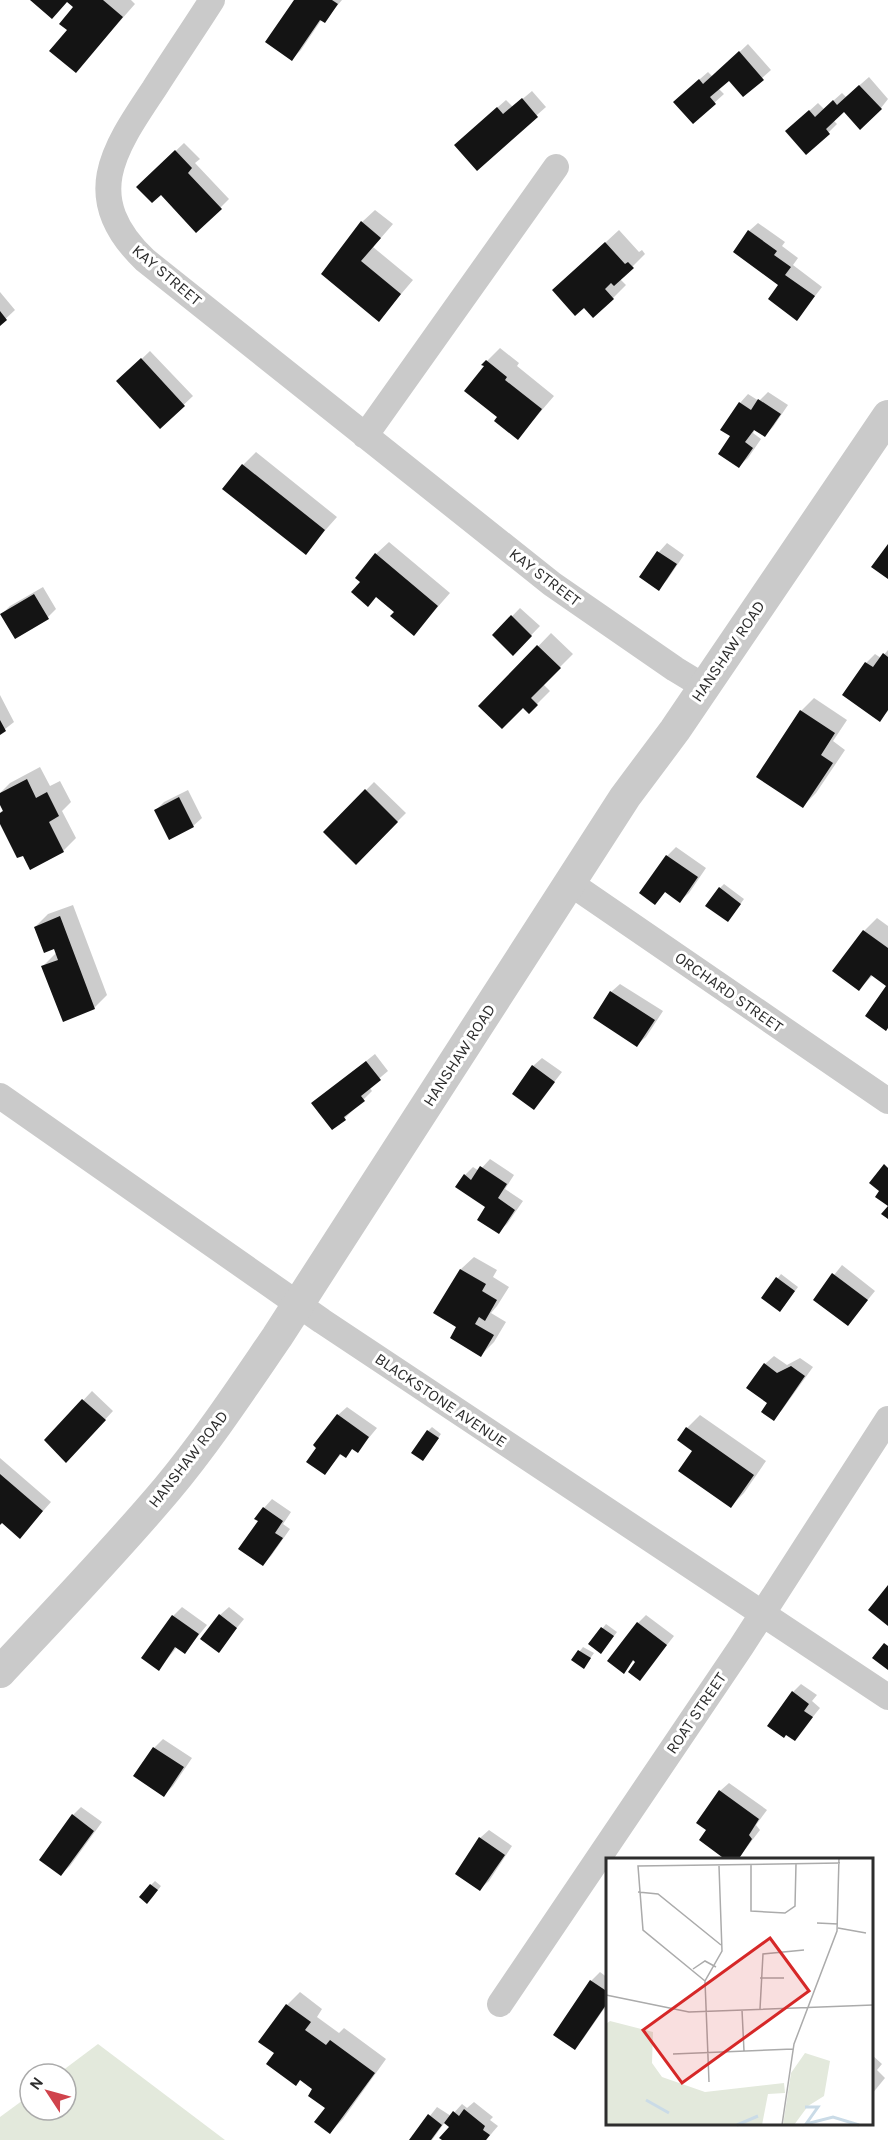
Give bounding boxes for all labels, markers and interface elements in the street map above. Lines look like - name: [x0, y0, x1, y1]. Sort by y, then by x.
- street label: KAY STREET: [129, 241, 205, 309]
- street label: KAY STREET: [506, 544, 584, 610]
- street label: HANSHAW ROAD: [687, 597, 769, 705]
- street label: ORCHARD STREET: [671, 948, 787, 1036]
- street label: HANSHAW ROAD: [419, 1000, 499, 1110]
- street label: BLACKSTONE AVENUE: [371, 1349, 511, 1451]
- street label: HANSHAW ROAD: [144, 1407, 232, 1511]
- street label: ROAT STREET: [662, 1669, 730, 1757]
- inset map: [606, 1858, 873, 2125]
- north arrow: [18, 2062, 78, 2122]
- text: N: [25, 2073, 47, 2094]

